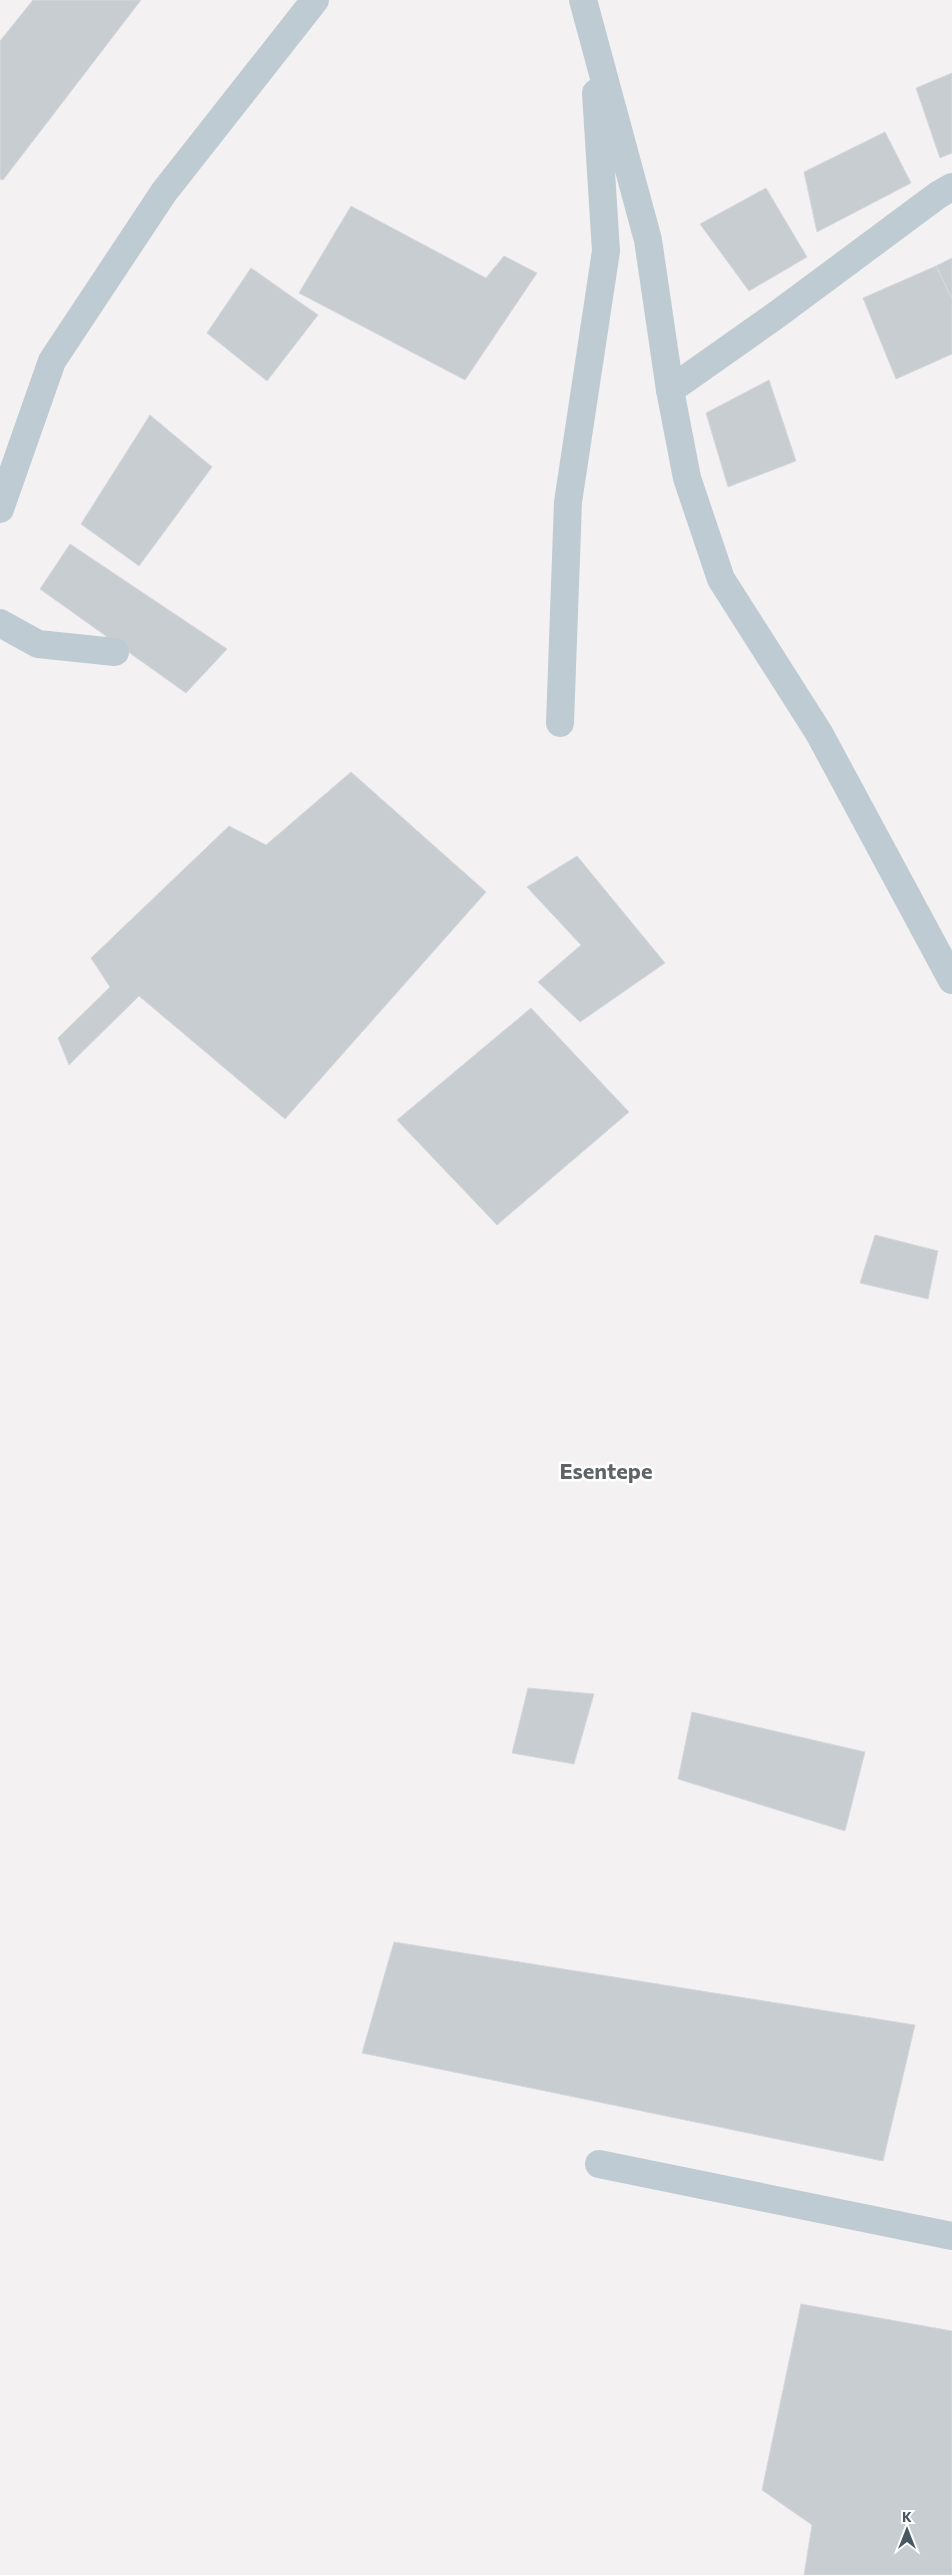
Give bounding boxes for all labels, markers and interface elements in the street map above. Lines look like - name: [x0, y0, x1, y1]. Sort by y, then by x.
- district label: Esentepe: [560, 1457, 652, 1484]
- north arrow: [882, 2505, 932, 2555]
- text: K: [902, 2508, 912, 2525]

